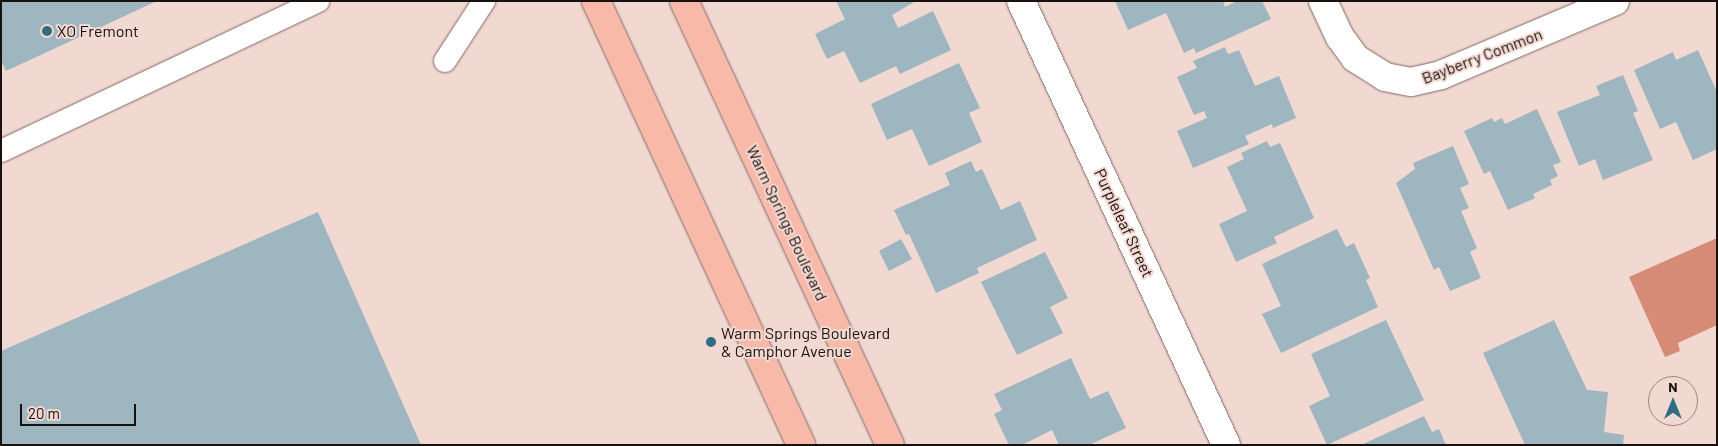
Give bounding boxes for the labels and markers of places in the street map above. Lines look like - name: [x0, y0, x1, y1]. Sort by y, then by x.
- place label: XO Fremont: [57, 21, 139, 41]
- marker: XO Fremont: [41, 25, 53, 37]
- place label: Warm Springs Boulevard & Camphor Avenue: [721, 323, 890, 361]
- marker: Warm Springs Boulevard & Camphor Avenue: [705, 336, 717, 348]

